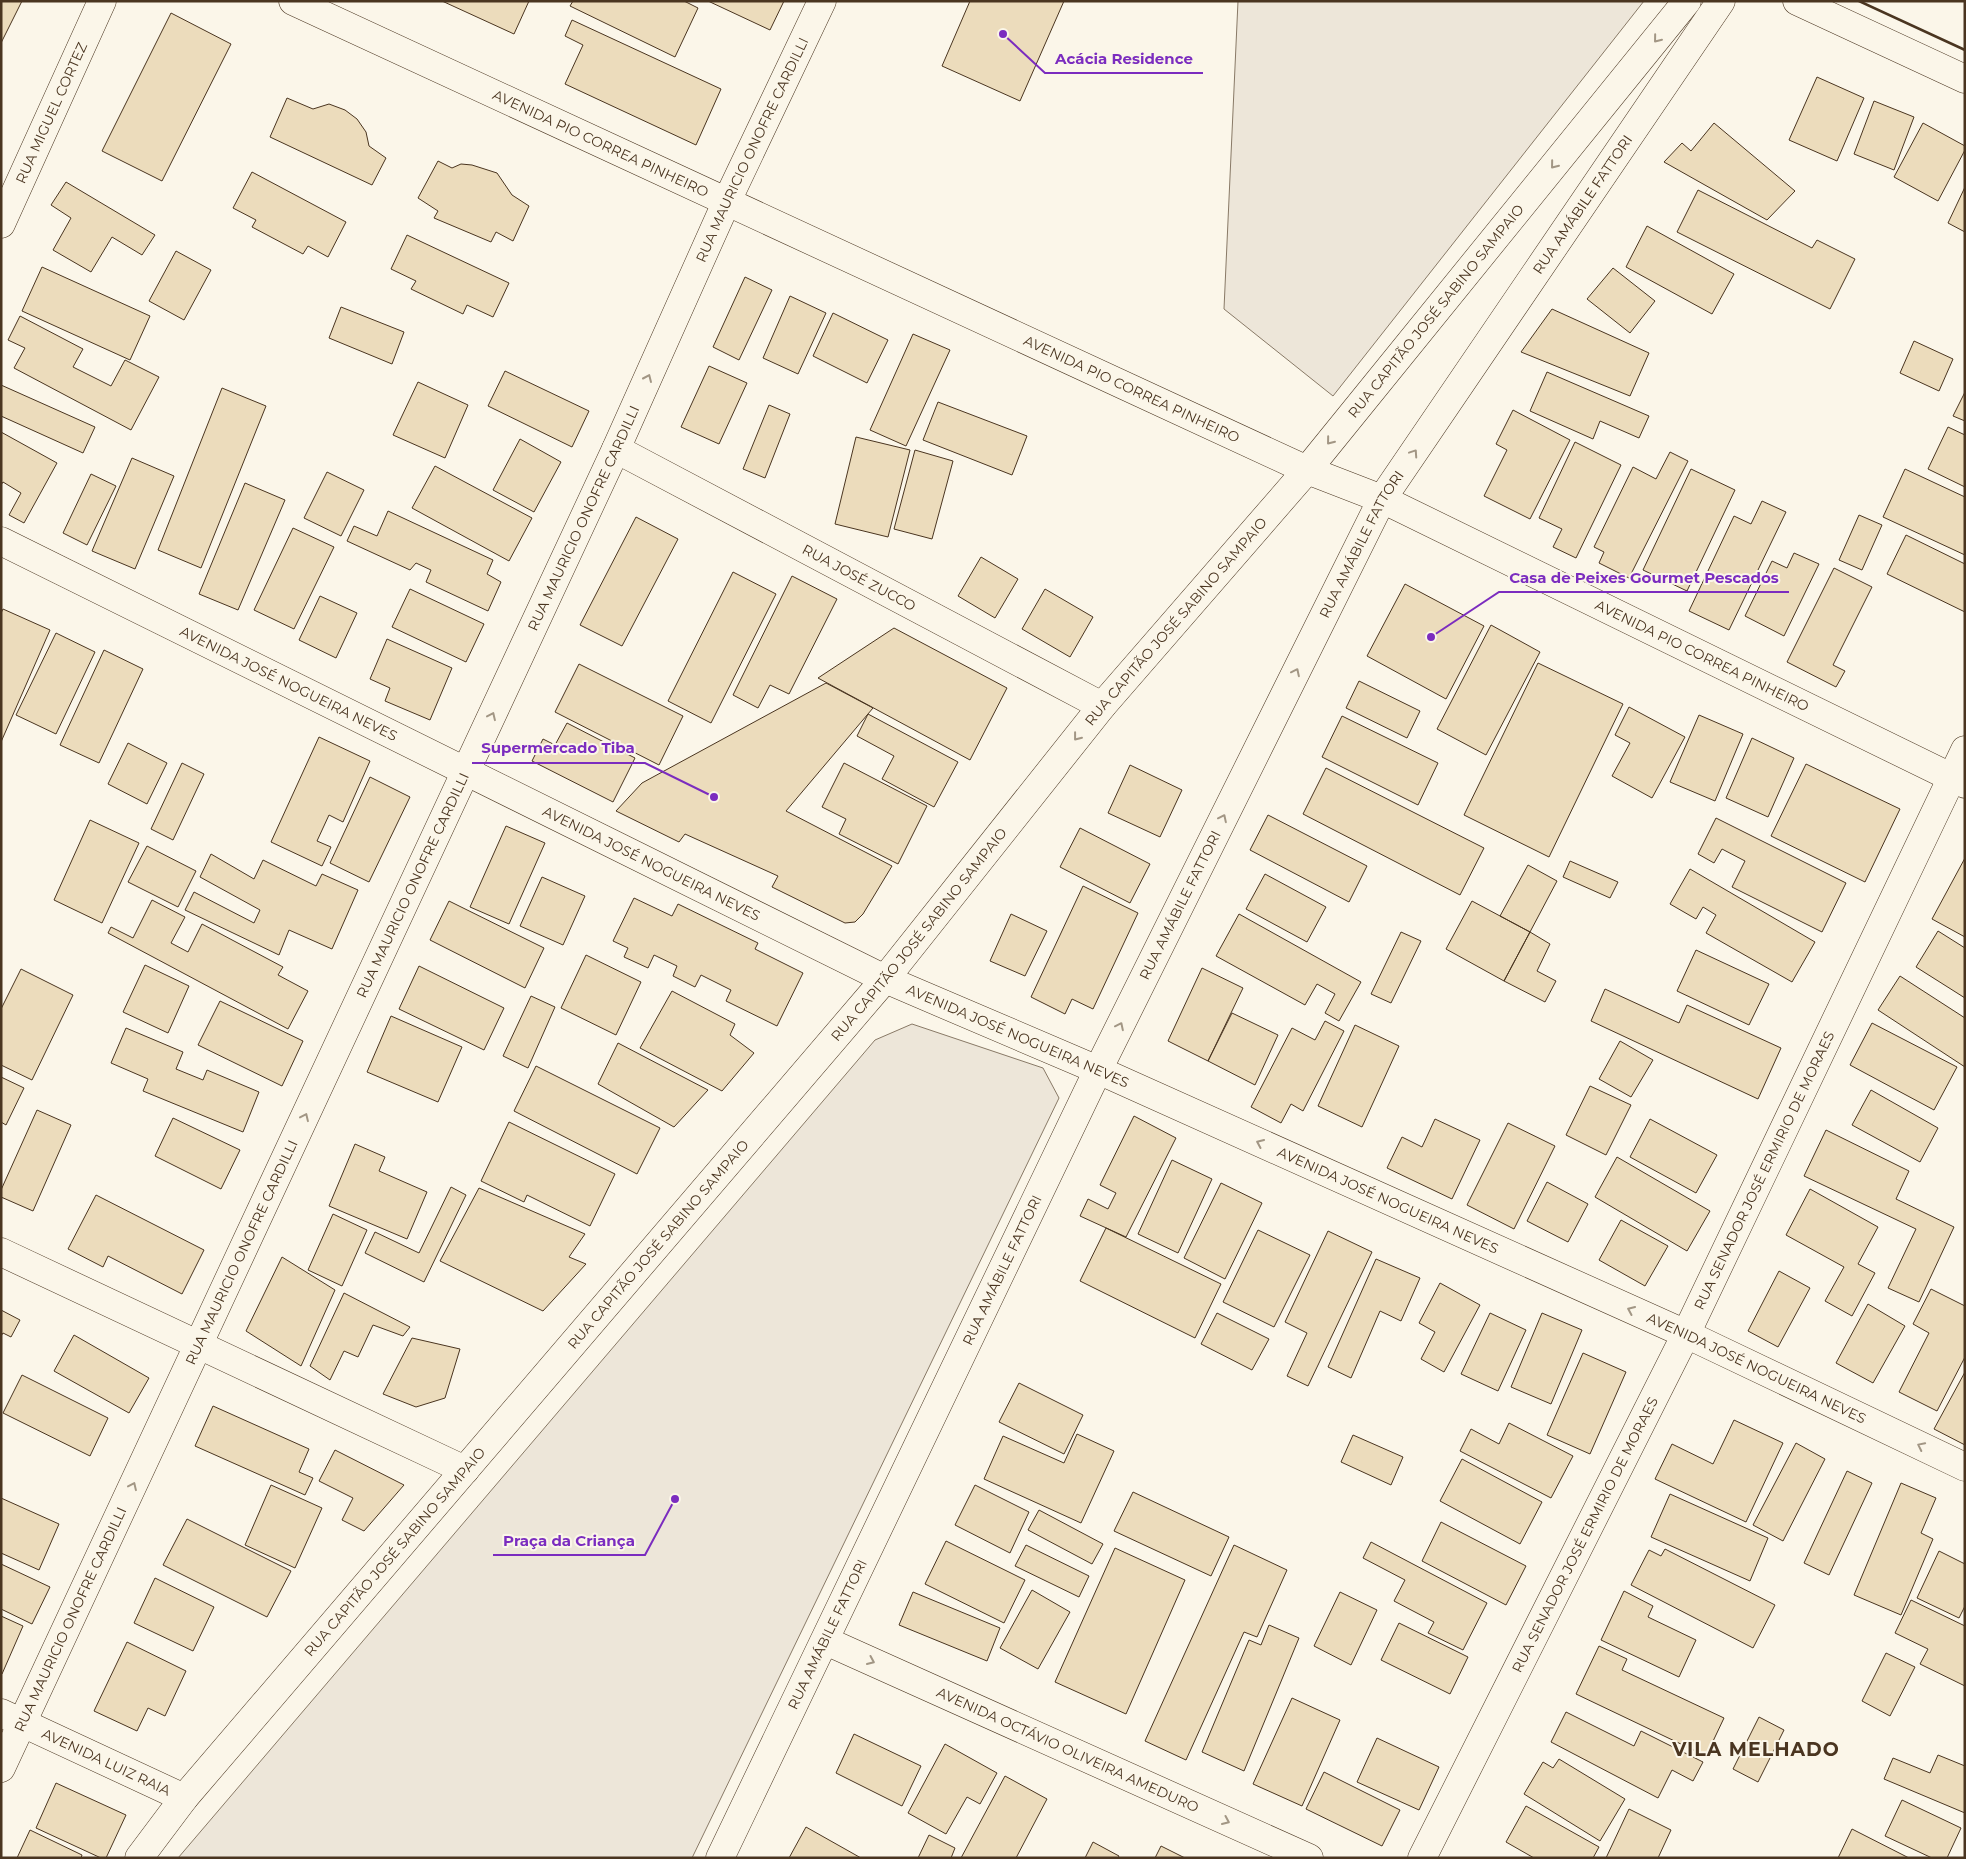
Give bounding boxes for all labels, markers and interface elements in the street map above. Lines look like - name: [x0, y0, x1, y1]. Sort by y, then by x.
- one-way arrow: [1654, 33, 1662, 42]
- street label: RUA MAURICIO ONOFRE CARDILLI: [692, 34, 812, 265]
- street label: RUA MIGUEL CORTEZ: [12, 39, 91, 186]
- callout: Acácia Residence: [1045, 43, 1203, 73]
- text: Acácia Residence: [1054, 49, 1193, 68]
- street label: AVENIDA PIO CORREA PINHEIRO: [490, 86, 712, 201]
- street label: RUA AMÁBILE FATTORI: [1529, 131, 1636, 278]
- one-way arrow: [1552, 159, 1560, 168]
- street label: RUA CAPITÃO JOSÉ SABINO SAMPAIO: [1344, 200, 1528, 421]
- street label: AVENIDA PIO CORREA PINHEIRO: [1021, 331, 1243, 447]
- one-way arrow: [641, 374, 652, 383]
- street label: RUA MAURICIO ONOFRE CARDILLI: [524, 403, 643, 634]
- one-way arrow: [1328, 435, 1336, 444]
- one-way arrow: [1407, 449, 1417, 458]
- street label: RUA AMÁBILE FATTORI: [1315, 467, 1408, 621]
- street label: RUA CAPITÃO JOSÉ SABINO SAMPAIO: [1081, 513, 1271, 729]
- street label: RUA JOSÉ ZUCCO: [799, 540, 919, 615]
- callout: Casa de Peixes Gourmet Pescados: [1499, 562, 1789, 592]
- text: Casa de Peixes Gourmet Pescados: [1509, 568, 1779, 587]
- street label: AVENIDA PIO CORREA PINHEIRO: [1592, 596, 1812, 715]
- street label: AVENIDA JOSÉ NOGUEIRA NEVES: [177, 622, 400, 745]
- one-way arrow: [1289, 669, 1299, 678]
- one-way arrow: [486, 712, 496, 721]
- one-way arrow: [1074, 731, 1083, 741]
- callout: Supermercado Tiba: [472, 733, 645, 763]
- text: Supermercado Tiba: [481, 738, 635, 757]
- street label: RUA MAURICIO ONOFRE CARDILLI: [352, 770, 473, 1001]
- street label: AVENIDA JOSÉ NOGUEIRA NEVES: [540, 802, 763, 925]
- one-way arrow: [1217, 814, 1227, 823]
- street label: RUA CAPITÃO JOSÉ SABINO SAMPAIO: [827, 824, 1011, 1045]
- street label: RUA AMÁBILE FATTORI: [1135, 828, 1225, 983]
- street label: AVENIDA JOSÉ NOGUEIRA NEVES: [904, 980, 1132, 1092]
- one-way arrow: [1113, 1022, 1124, 1031]
- street label: RUA SENADOR JOSÉ ERMIRIO DE MORAES: [1690, 1028, 1838, 1313]
- one-way arrow: [299, 1113, 309, 1122]
- street label: RUA CAPITÃO JOSÉ SABINO SAMPAIO: [564, 1136, 753, 1352]
- street label: RUA MAURICIO ONOFRE CARDILLI: [181, 1137, 302, 1368]
- one-way arrow: [1256, 1138, 1265, 1149]
- street label: AVENIDA JOSÉ NOGUEIRA NEVES: [1275, 1143, 1501, 1258]
- street label: RUA AMÁBILE FATTORI: [958, 1192, 1046, 1348]
- one-way arrow: [1627, 1305, 1636, 1316]
- street label: AVENIDA JOSÉ NOGUEIRA NEVES: [1644, 1309, 1869, 1428]
- street label: RUA SENADOR JOSÉ ERMIRIO DE MORAES: [1508, 1394, 1662, 1676]
- one-way arrow: [1917, 1442, 1926, 1453]
- street label: RUA CAPITÃO JOSÉ SABINO SAMPAIO: [300, 1443, 489, 1660]
- one-way arrow: [126, 1482, 137, 1491]
- street label: RUA MAURICIO ONOFRE CARDILLI: [10, 1504, 131, 1735]
- callout: Praça da Criança: [493, 1525, 645, 1555]
- text: Praça da Criança: [503, 1531, 635, 1550]
- street label: RUA AMÁBILE FATTORI: [784, 1556, 871, 1712]
- one-way arrow: [866, 1654, 875, 1665]
- street label: AVENIDA OCTÁVIO OLIVEIRA AMEDURO: [934, 1683, 1202, 1816]
- street label: AVENIDA LUIZ RAIA: [39, 1724, 174, 1800]
- district label: VILA MELHADO: [1671, 1738, 1840, 1761]
- one-way arrow: [1221, 1814, 1230, 1825]

